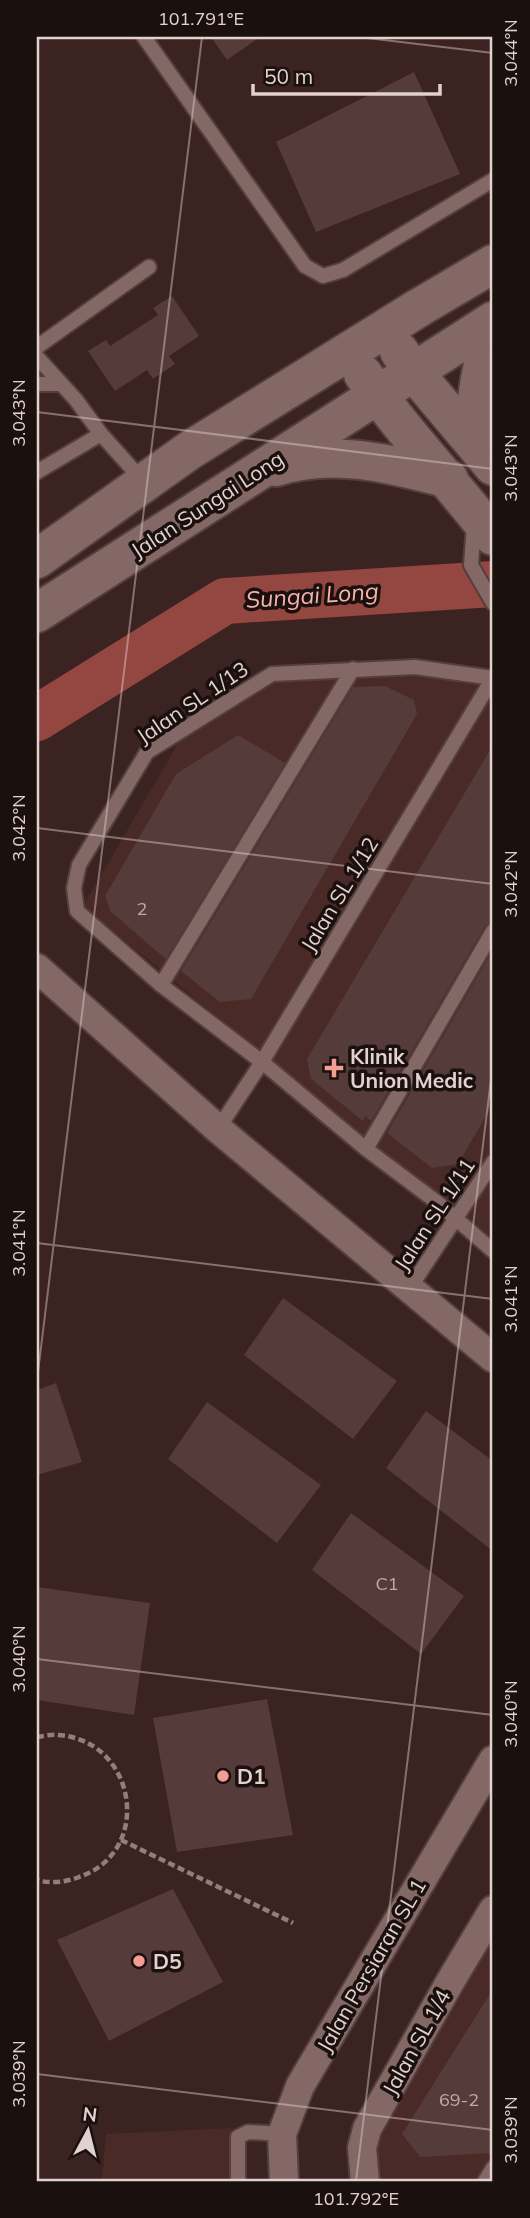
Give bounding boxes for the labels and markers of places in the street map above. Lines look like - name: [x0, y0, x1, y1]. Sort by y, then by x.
- place label: Klinik Union Medic: [350, 1043, 473, 1093]
- marker: Klinik Union Medic: [324, 1058, 344, 1078]
- place label: D1: [237, 1763, 266, 1789]
- marker: D1: [215, 1768, 231, 1784]
- place label: D5: [153, 1948, 182, 1974]
- marker: D5: [131, 1953, 147, 1969]

